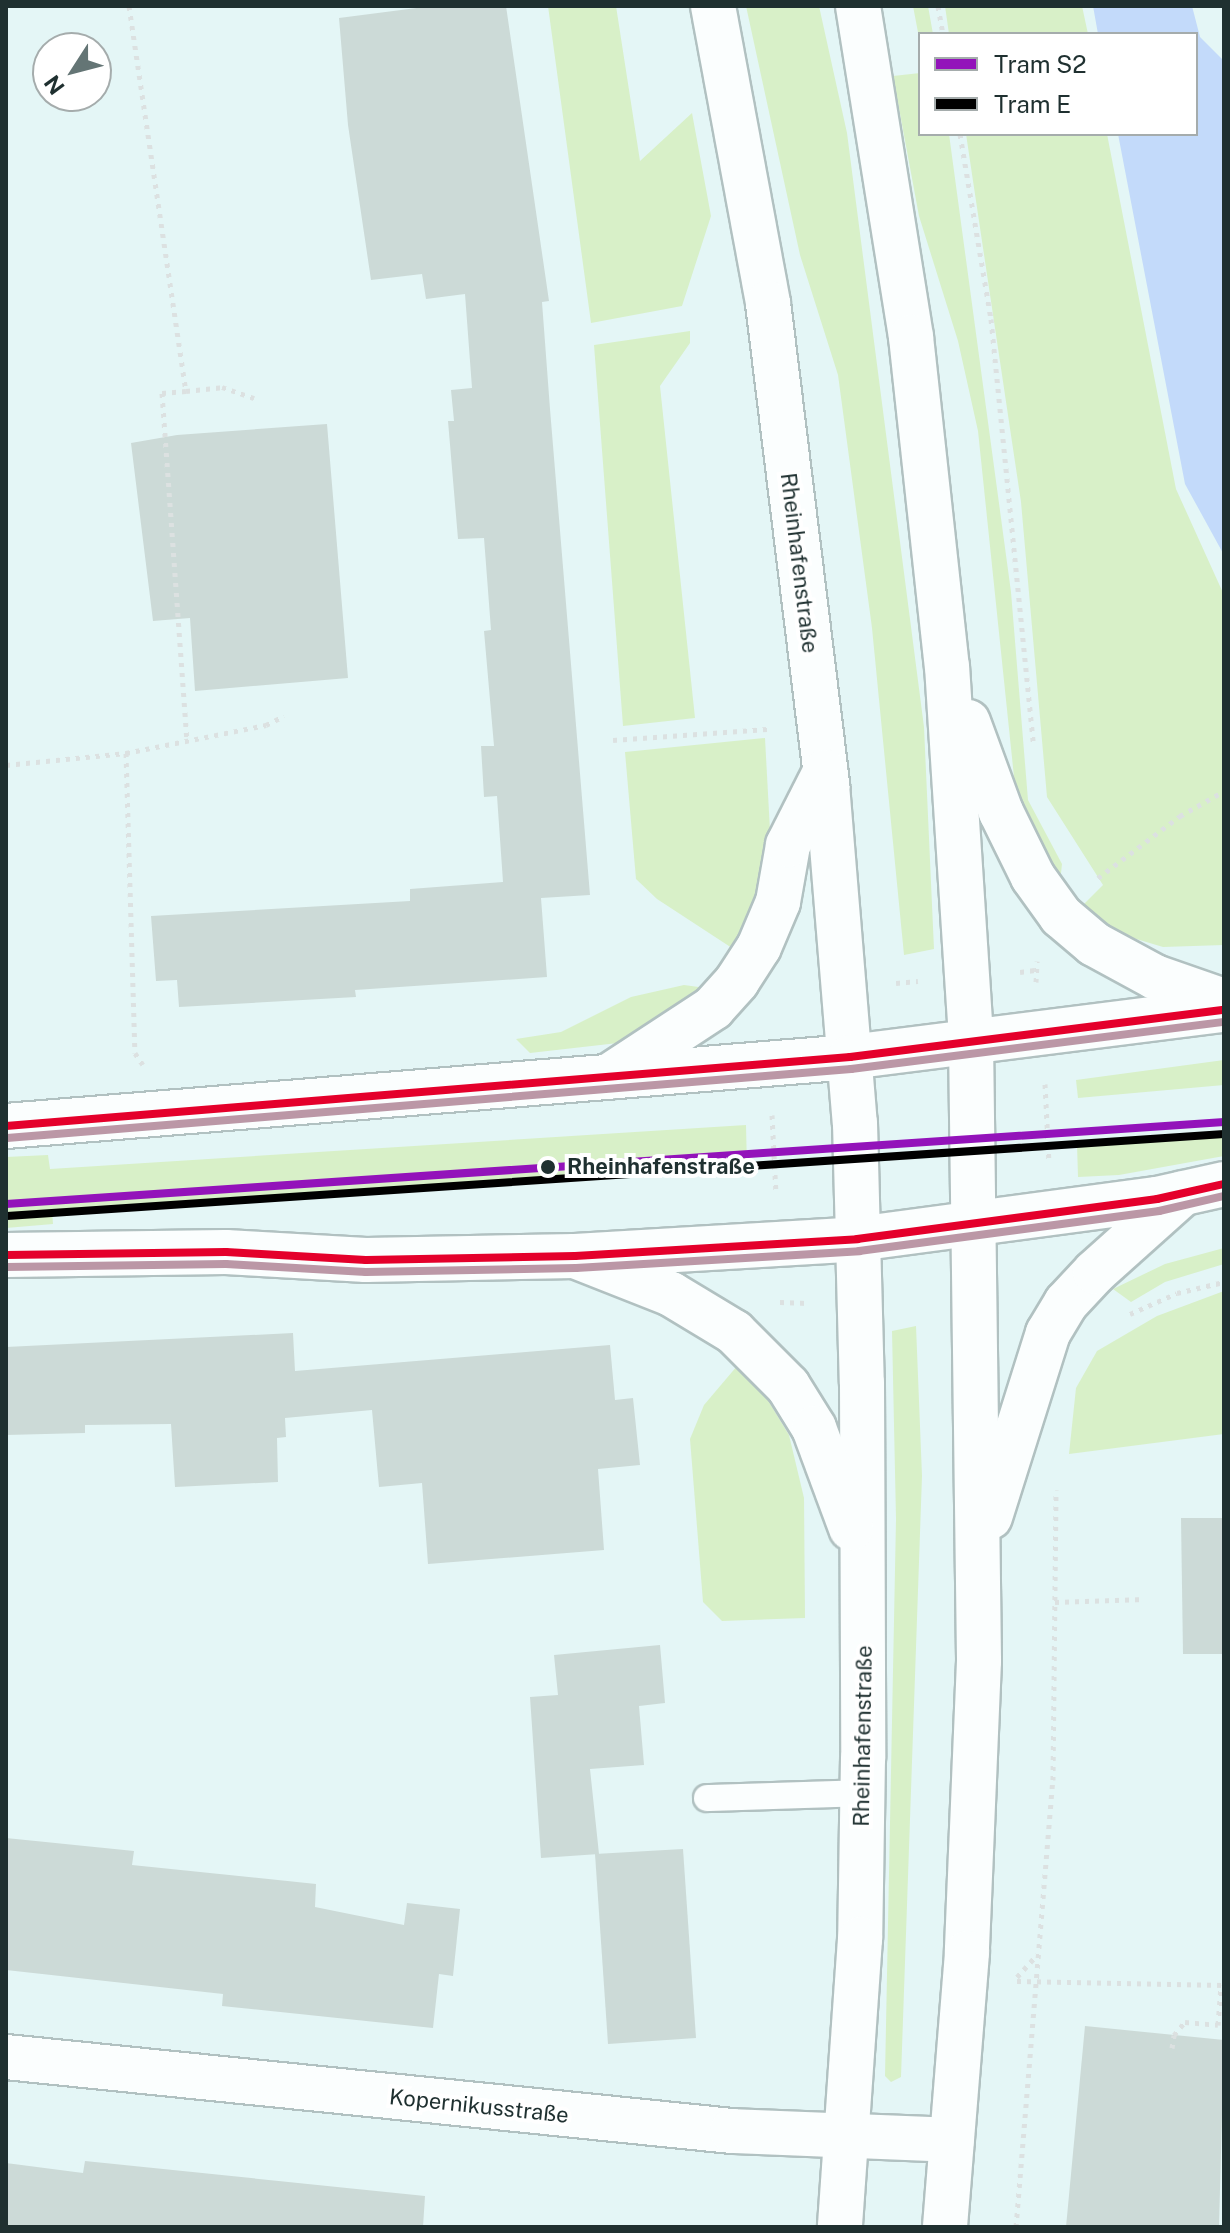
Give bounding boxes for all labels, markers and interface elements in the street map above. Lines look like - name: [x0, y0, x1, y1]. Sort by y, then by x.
- north arrow: [32, 32, 112, 112]
- legend: [918, 32, 1198, 136]
- text: Tram S2: [994, 50, 1087, 78]
- text: N: [39, 70, 70, 100]
- text: Tram E: [994, 90, 1071, 118]
- street label: Rheinhafenstraße: [775, 471, 823, 655]
- place label: Rheinhafenstraße: [567, 1154, 755, 1180]
- marker: Rheinhafenstraße: [536, 1155, 560, 1179]
- street label: Rheinhafenstraße: [848, 1645, 878, 1827]
- street label: Kopernikusstraße: [388, 2083, 570, 2129]

